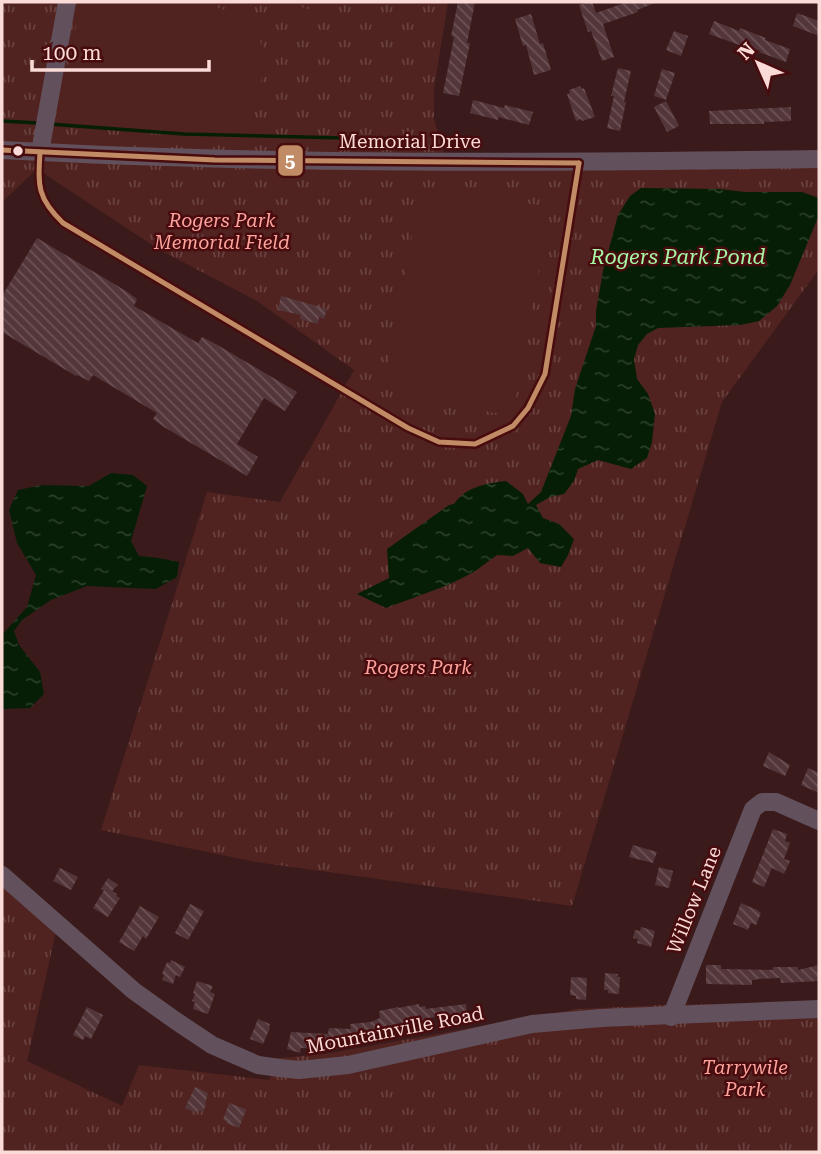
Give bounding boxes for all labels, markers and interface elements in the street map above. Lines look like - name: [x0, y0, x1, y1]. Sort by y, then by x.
- scale bar: [32, 28, 208, 72]
- north arrow: [723, 28, 793, 98]
- text: N: [733, 38, 760, 65]
- text: 100 m: [42, 41, 102, 65]
- street label: Memorial Drive: [339, 130, 481, 153]
- unlabelled marker: [11, 144, 25, 158]
- line badge: 5: [277, 144, 304, 177]
- text: 5: [285, 149, 296, 172]
- park label: Rogers Park Memorial Field: [153, 209, 290, 254]
- water label: Rogers Park Pond: [589, 245, 766, 269]
- park label: Rogers Park: [363, 656, 472, 679]
- street label: Willow Lane: [662, 843, 726, 957]
- street label: Mountainville Road: [305, 1002, 485, 1058]
- park label: Tarrywile Park: [702, 1056, 788, 1101]

